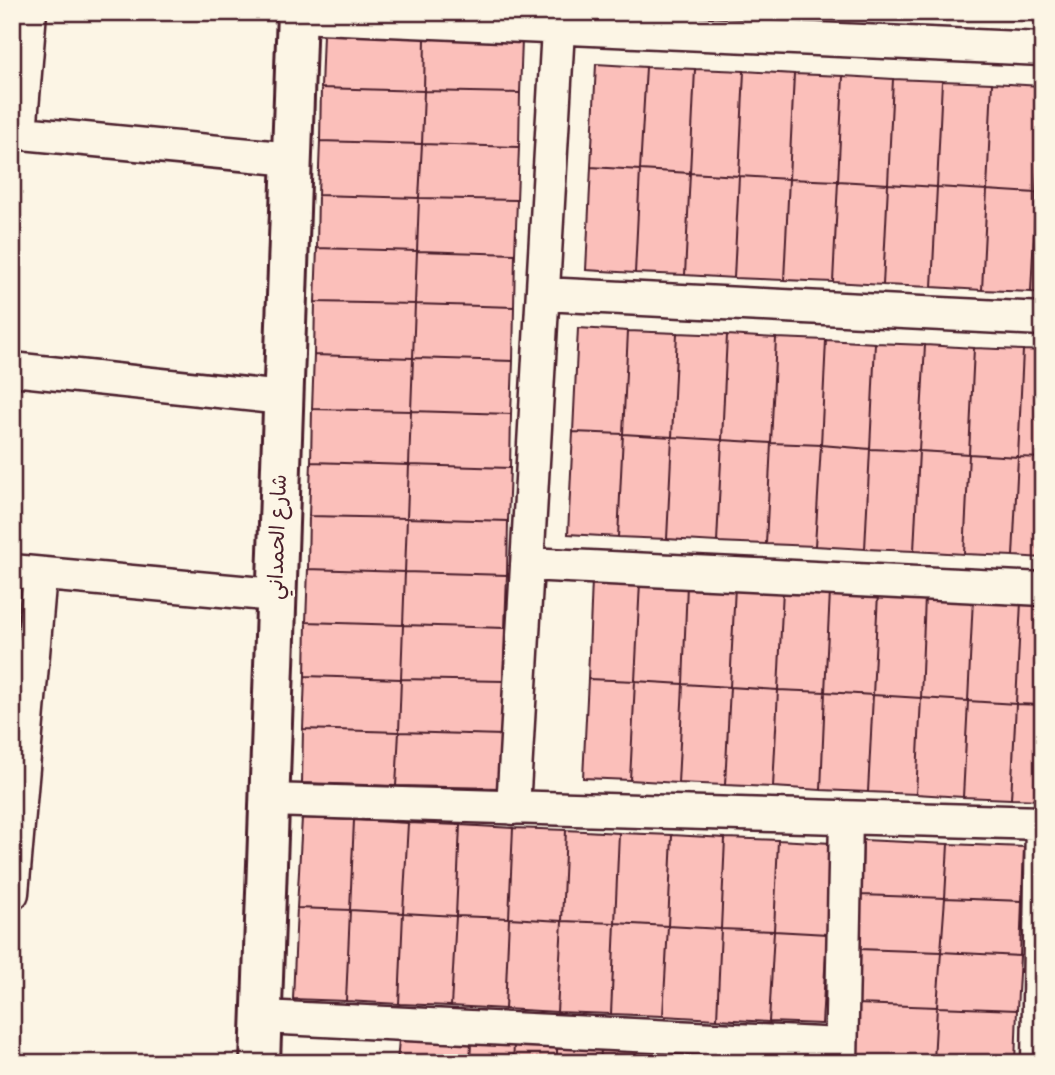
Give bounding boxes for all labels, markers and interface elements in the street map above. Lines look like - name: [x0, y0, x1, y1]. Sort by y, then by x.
- street label: شارع الحمداني: [256, 474, 298, 600]

